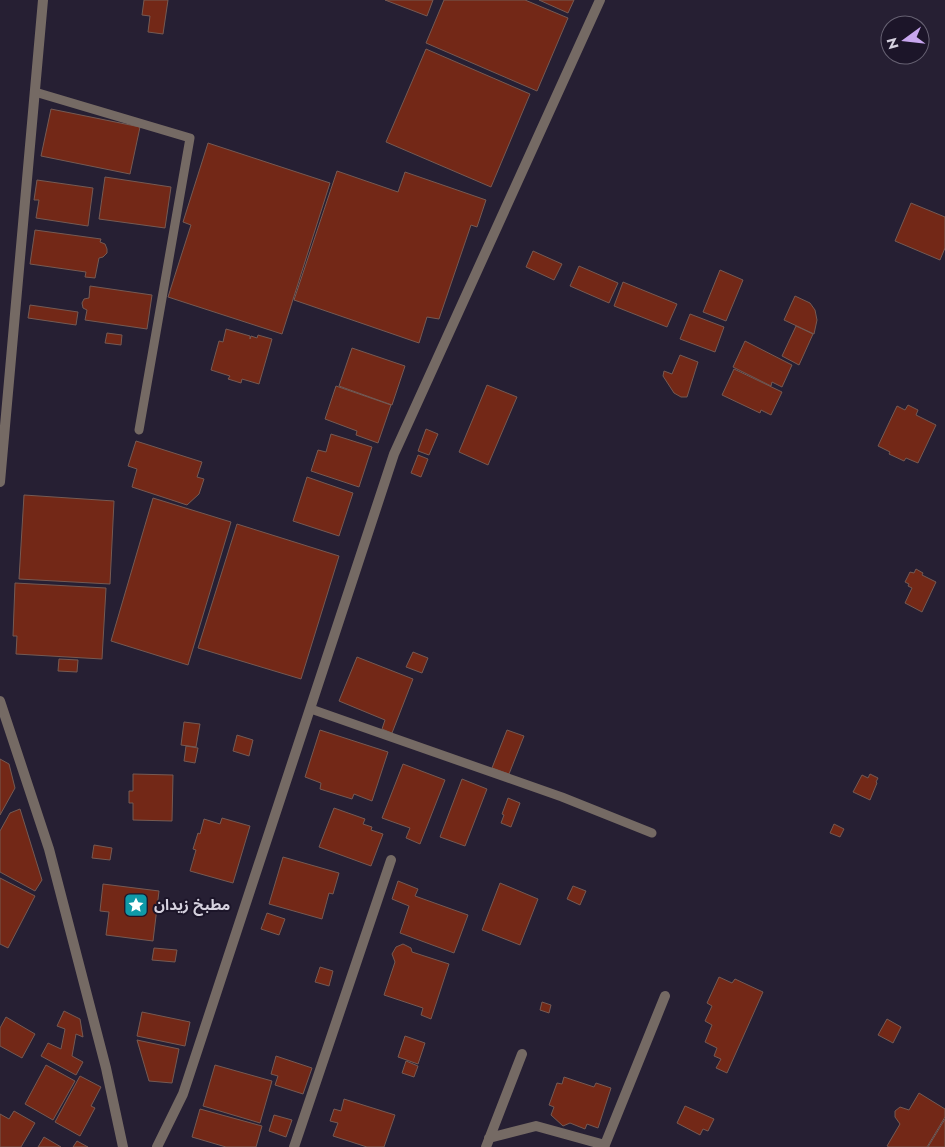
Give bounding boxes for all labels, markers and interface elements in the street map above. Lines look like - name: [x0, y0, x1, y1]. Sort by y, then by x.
- north arrow: [880, 15, 930, 65]
- text: N: [881, 35, 904, 51]
- place icon: مطبخ زيدان: [123, 892, 149, 918]
- place label: مطبخ زيدان: [154, 894, 230, 916]

